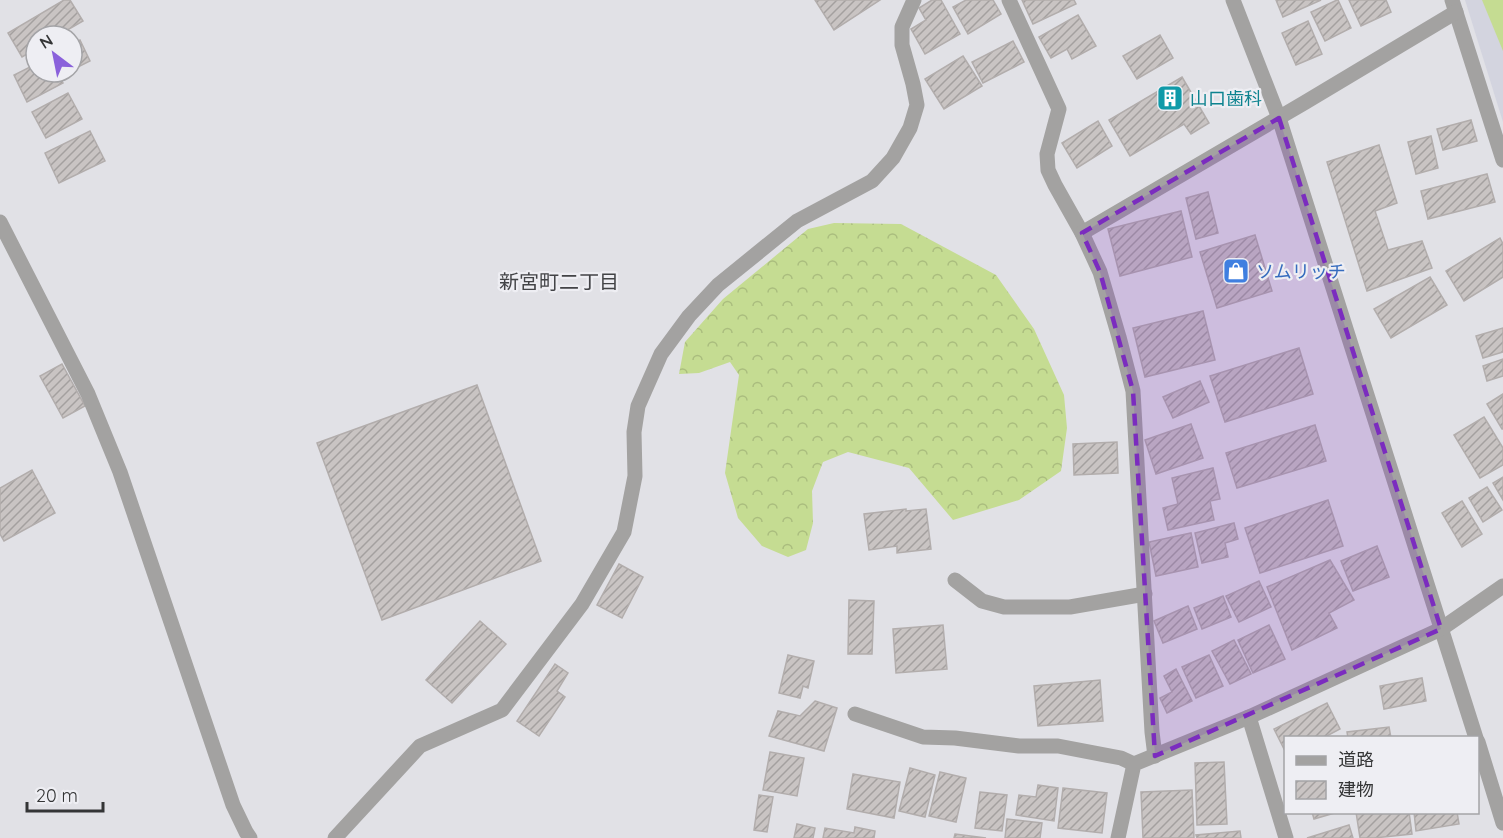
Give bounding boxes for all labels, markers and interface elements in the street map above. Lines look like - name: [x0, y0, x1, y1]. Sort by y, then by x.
- north arrow: [24, 24, 84, 84]
- text: N: [36, 30, 56, 53]
- building icon: 山口歯科: [1155, 83, 1185, 113]
- place label: 山口歯科: [1190, 87, 1262, 110]
- shop icon: ソムリッチ: [1221, 256, 1251, 286]
- place label: ソムリッチ: [1256, 260, 1346, 283]
- district label: 新宮町二丁目: [499, 269, 619, 294]
- legend: [1284, 736, 1479, 814]
- text: 道路: [1338, 748, 1374, 771]
- scale bar: [27, 775, 104, 813]
- text: 建物: [1338, 778, 1374, 801]
- text: 20 m: [36, 784, 78, 807]

